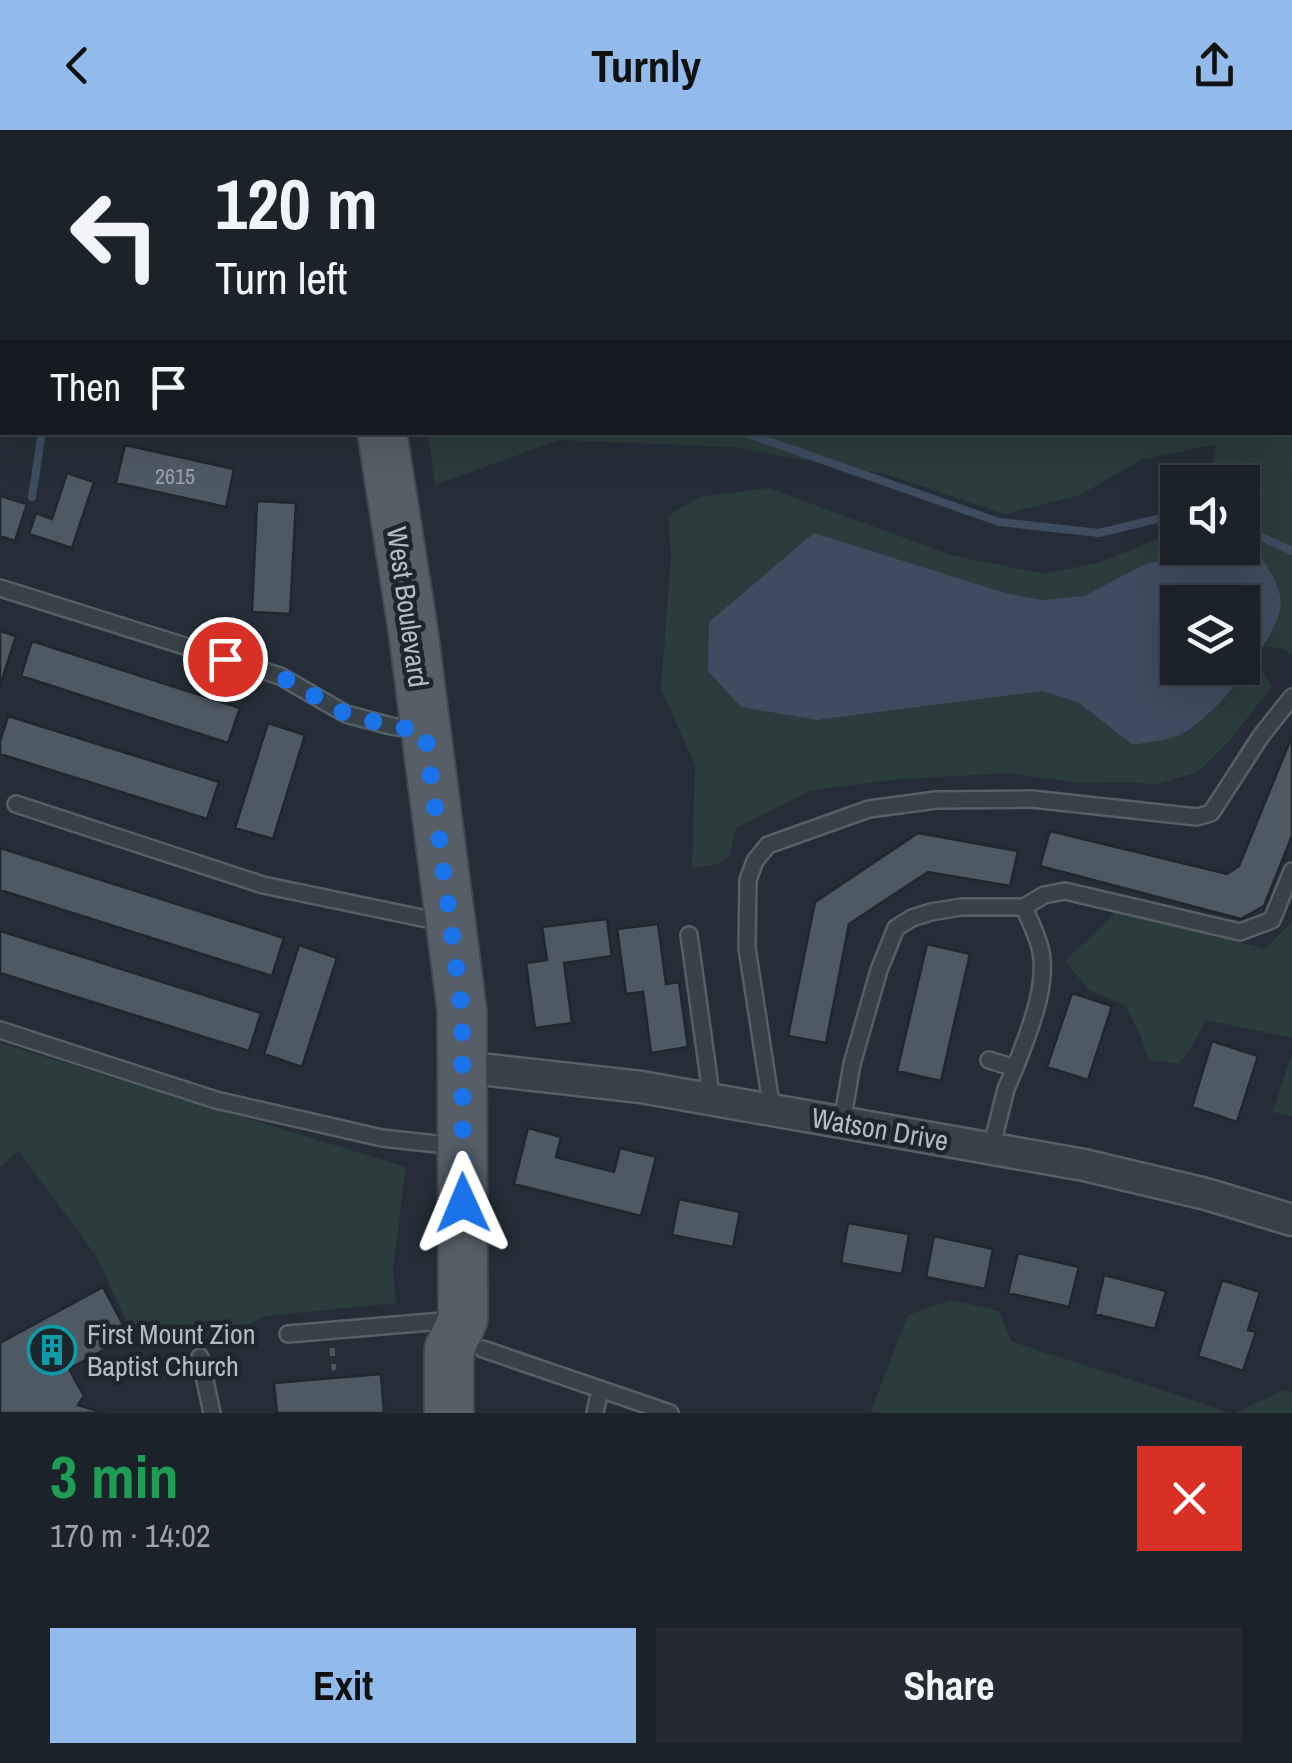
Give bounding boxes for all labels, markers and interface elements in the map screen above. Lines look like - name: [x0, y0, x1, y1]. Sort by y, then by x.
- text: Turnly: [591, 35, 701, 96]
- icon: back: [50, 38, 105, 93]
- icon: share: [1187, 38, 1242, 93]
- text: 120 m: [215, 157, 378, 251]
- icon: left: [50, 170, 180, 300]
- text: Turn left: [215, 247, 347, 308]
- icon: arrive: [141, 360, 196, 415]
- text: Then: [50, 362, 121, 413]
- house number: 2615: [155, 461, 195, 491]
- map controls: [1160, 465, 1260, 685]
- button: sound: [1160, 465, 1260, 565]
- street label: West Boulevard: [378, 524, 438, 690]
- button: layers: [1160, 585, 1260, 685]
- pin: [183, 617, 268, 702]
- icon: arrive: [198, 632, 253, 687]
- street label: Watson Drive: [809, 1098, 951, 1160]
- position arrow: [411, 1151, 515, 1255]
- place label: First Mount Zion Baptist Church: [87, 1315, 255, 1385]
- building icon: First Mount Zion Baptist Church: [26, 1324, 78, 1376]
- text: 3 min: [50, 1436, 179, 1517]
- button: close: [1137, 1446, 1242, 1551]
- text: 170 m · 14:02: [50, 1514, 210, 1557]
- button: Exit: [50, 1628, 636, 1743]
- button: Share: [656, 1628, 1242, 1743]

